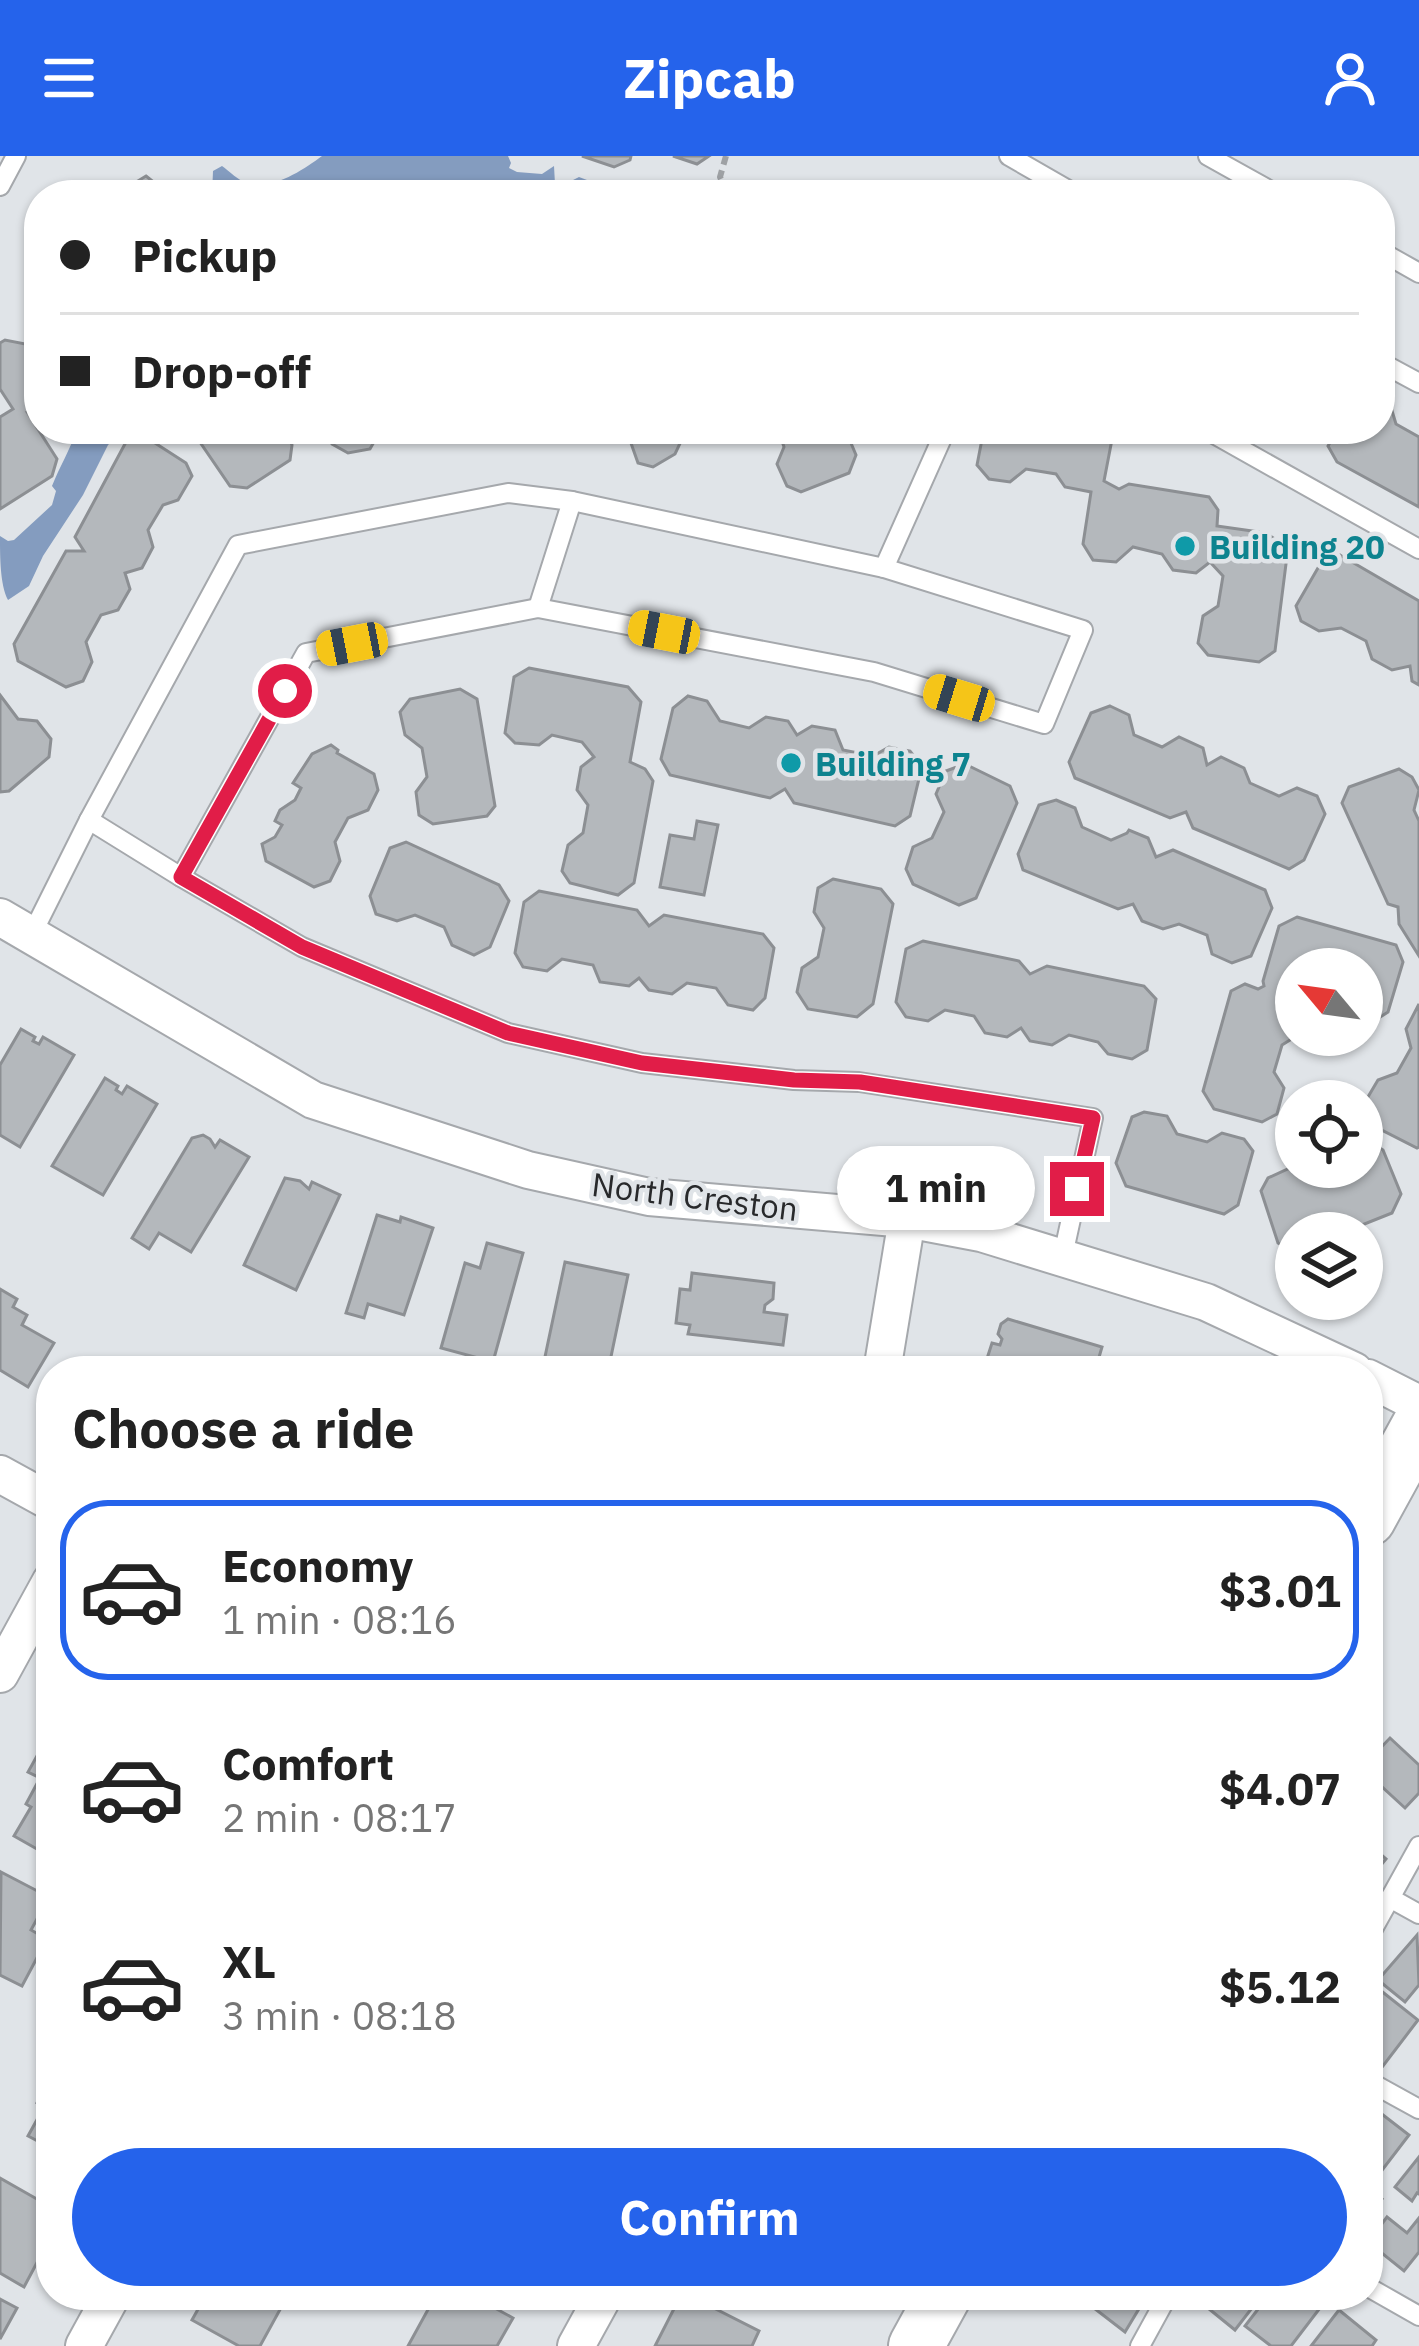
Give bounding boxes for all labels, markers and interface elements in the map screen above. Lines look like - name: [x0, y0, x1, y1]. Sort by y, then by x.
- text: Zipcab: [623, 43, 796, 113]
- icon: menu: [36, 45, 102, 111]
- icon: person: [1317, 45, 1383, 111]
- text: Pickup: [132, 226, 277, 284]
- text: Drop-off: [132, 342, 311, 400]
- place label: Building 20: [1209, 525, 1385, 568]
- marker: Building 20: [1172, 533, 1198, 559]
- car: [625, 607, 703, 657]
- car: [313, 619, 391, 669]
- route start: [258, 664, 312, 718]
- car: [919, 670, 999, 726]
- place label: Building 7: [815, 742, 971, 785]
- marker: Building 7: [778, 750, 804, 776]
- north arrow: [1275, 948, 1383, 1056]
- map controls: [1275, 948, 1383, 1320]
- button: locate: [1275, 1080, 1383, 1188]
- callout: 1 min: [837, 1147, 1035, 1231]
- street label: North Creston: [590, 1162, 800, 1230]
- text: 1 min: [885, 1162, 987, 1213]
- route end: [1050, 1162, 1104, 1216]
- button: layers: [1275, 1212, 1383, 1320]
- text: Choose a ride: [72, 1393, 414, 1463]
- icon: car: [78, 1536, 186, 1644]
- text: Economy: [222, 1536, 413, 1594]
- text: $3.01: [1219, 1561, 1341, 1619]
- text: 1 min · 08:16: [222, 1594, 457, 1645]
- icon: car: [78, 1734, 186, 1842]
- text: Comfort: [222, 1734, 394, 1792]
- text: $4.07: [1219, 1759, 1341, 1817]
- text: 2 min · 08:17: [222, 1792, 457, 1843]
- icon: car: [78, 1932, 186, 2040]
- text: XL: [222, 1932, 276, 1990]
- text: $5.12: [1219, 1957, 1341, 2015]
- text: 3 min · 08:18: [222, 1990, 457, 2041]
- button: Confirm: [72, 2148, 1347, 2286]

